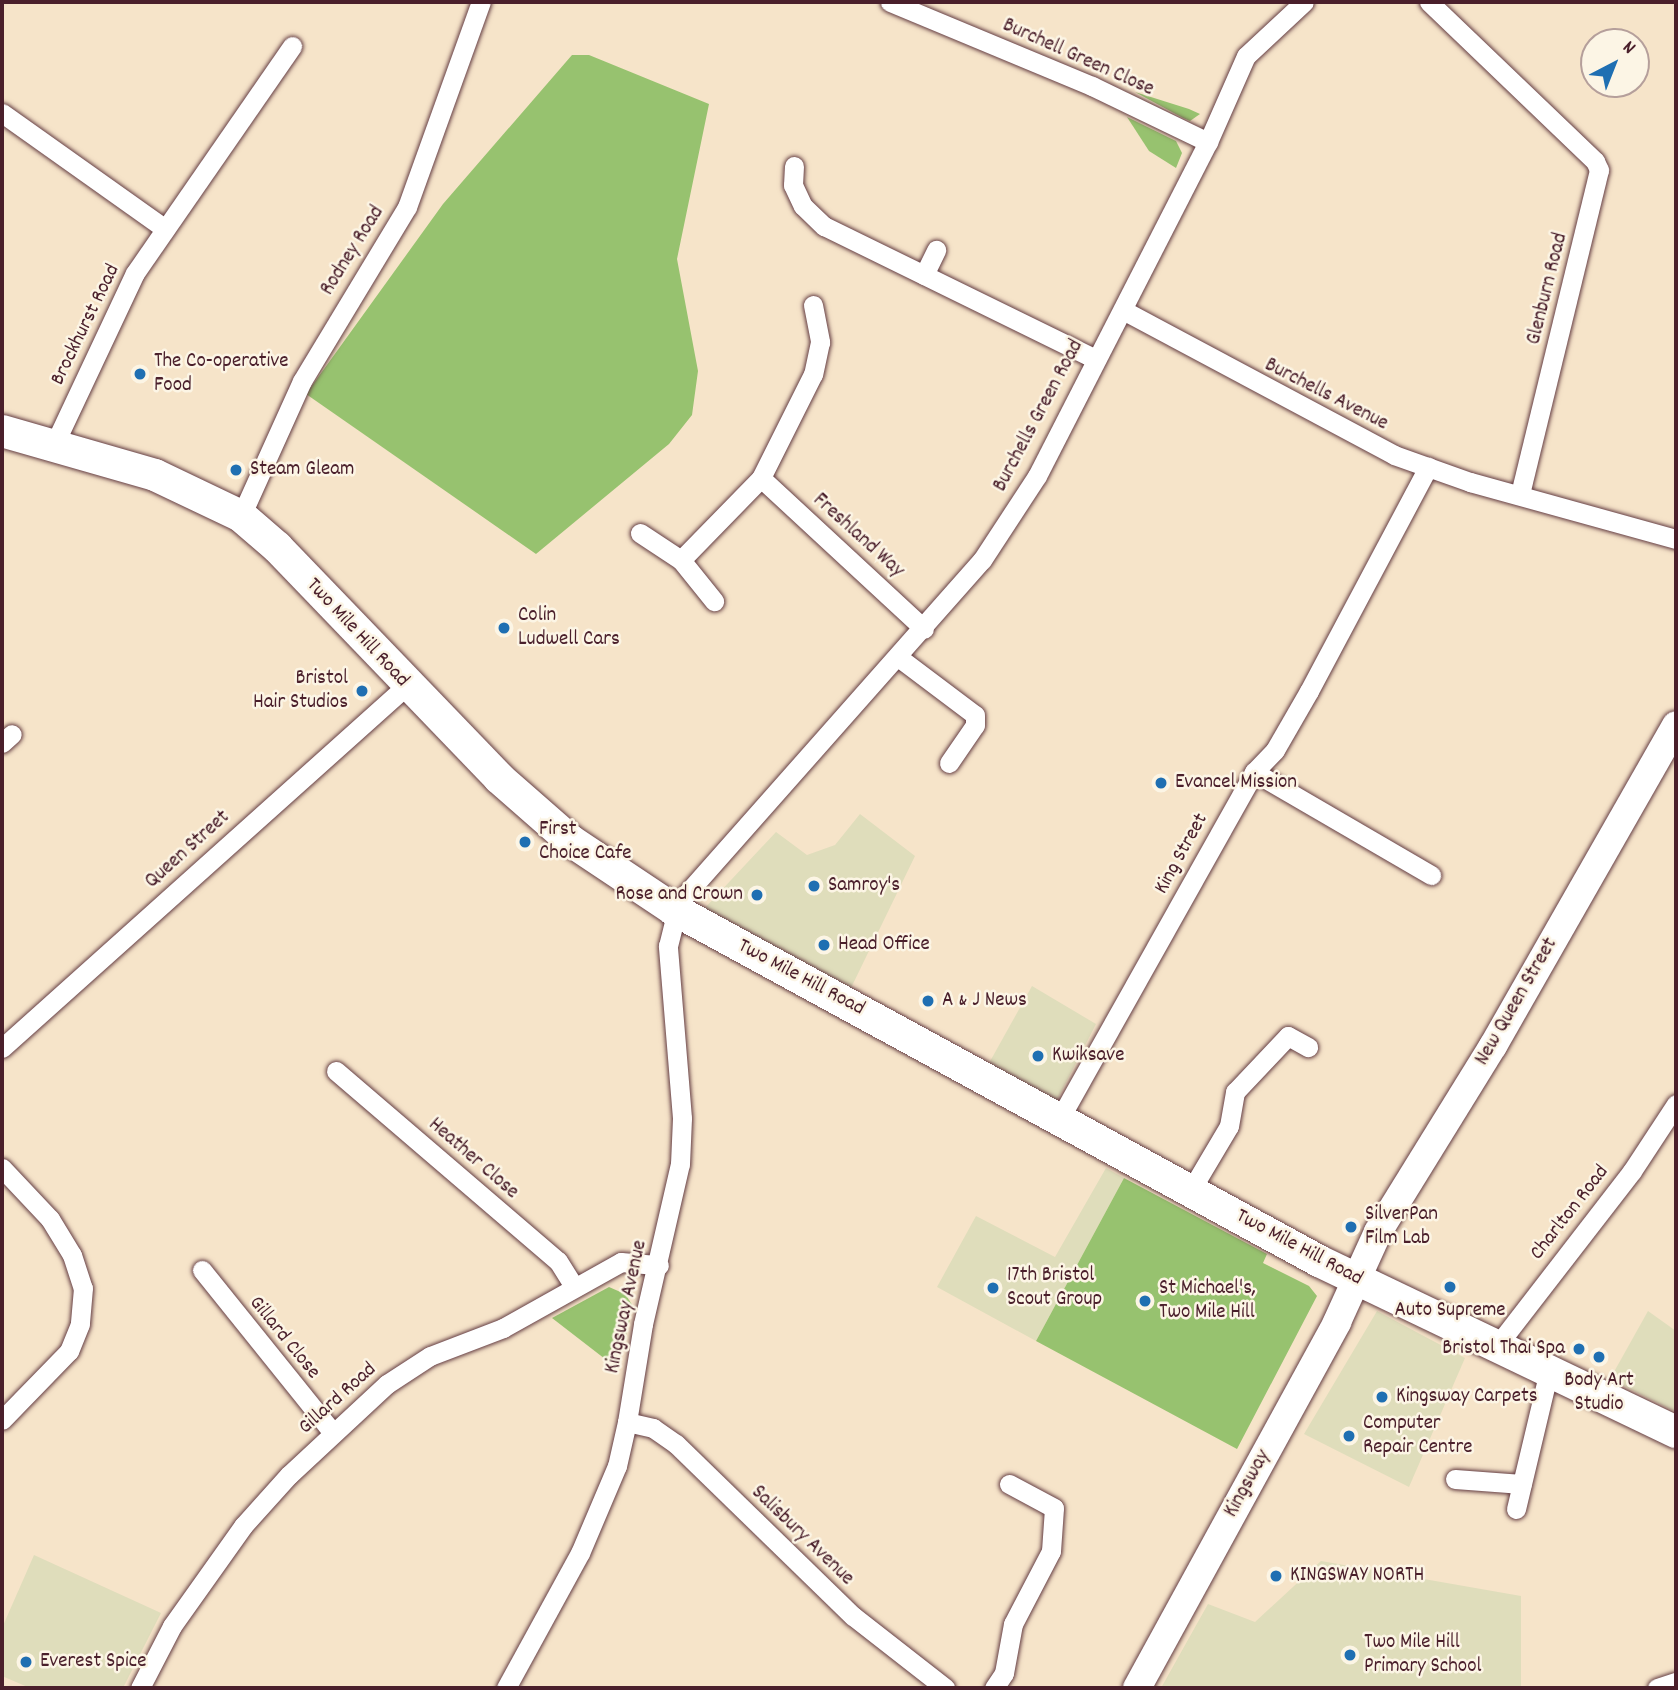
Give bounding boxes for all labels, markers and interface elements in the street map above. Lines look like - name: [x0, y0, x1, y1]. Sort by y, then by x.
- street label: Burchell Green Close: [998, 13, 1158, 103]
- north arrow: [1580, 28, 1650, 98]
- text: N: [1616, 35, 1641, 62]
- street label: Rodney Road: [316, 202, 390, 300]
- street label: Glenburn Road: [1522, 231, 1574, 347]
- street label: Brockhurst Road: [46, 260, 126, 390]
- street label: Burchells Green Road: [988, 336, 1090, 496]
- place label: The Co-operative Food: [154, 349, 288, 399]
- street label: Burchells Avenue: [1260, 353, 1392, 437]
- marker: The Co-operative Food: [132, 366, 148, 382]
- place label: Steam Gleam: [250, 457, 354, 483]
- marker: Steam Gleam: [228, 462, 244, 478]
- street label: Freshland Way: [807, 488, 909, 584]
- street label: Two Mile Hill Road: [300, 573, 414, 693]
- place label: Colin Ludwell Cars: [518, 603, 620, 653]
- marker: Colin Ludwell Cars: [496, 620, 512, 636]
- place label: Bristol Hair Studios: [253, 666, 348, 716]
- marker: Bristol Hair Studios: [354, 683, 370, 699]
- place label: Evancel Mission: [1175, 770, 1297, 796]
- marker: Evancel Mission: [1153, 775, 1169, 791]
- street label: Queen Street: [140, 805, 236, 895]
- street label: King Street: [1150, 809, 1214, 899]
- place label: First Choice Cafe: [539, 817, 632, 867]
- marker: First Choice Cafe: [517, 834, 533, 850]
- place label: Samroy's: [828, 873, 900, 899]
- marker: Samroy's: [806, 878, 822, 894]
- place label: Rose and Crown: [616, 882, 743, 908]
- marker: Rose and Crown: [749, 887, 765, 903]
- place label: Head Office: [838, 932, 930, 958]
- street label: Two Mile Hill Road: [733, 934, 869, 1022]
- street label: New Queen Street: [1470, 934, 1564, 1070]
- marker: Head Office: [816, 937, 832, 953]
- place label: A & J News: [942, 988, 1027, 1014]
- marker: A & J News: [920, 993, 936, 1009]
- place label: Kwiksave: [1052, 1043, 1124, 1069]
- marker: Kwiksave: [1030, 1048, 1046, 1064]
- street label: Heather Close: [423, 1113, 523, 1205]
- street label: Charlton Road: [1525, 1161, 1615, 1265]
- place label: SilverPan Film Lab: [1365, 1202, 1438, 1252]
- street label: Two Mile Hill Road: [1231, 1204, 1367, 1292]
- marker: SilverPan Film Lab: [1343, 1219, 1359, 1235]
- street label: Kingsway Avenue: [601, 1238, 653, 1376]
- place label: 17th Bristol Scout Group: [1007, 1263, 1102, 1313]
- place label: St Michael's, Two Mile Hill: [1159, 1276, 1256, 1326]
- marker: Auto Supreme: [1442, 1279, 1458, 1295]
- marker: 17th Bristol Scout Group: [985, 1280, 1001, 1296]
- street label: Gillard Close: [243, 1291, 325, 1385]
- marker: St Michael's, Two Mile Hill: [1137, 1293, 1153, 1309]
- place label: Auto Supreme: [1394, 1298, 1506, 1324]
- place label: Bristol Thai Spa: [1442, 1336, 1565, 1362]
- marker: Bristol Thai Spa: [1571, 1341, 1587, 1357]
- marker: Body Art Studio: [1591, 1349, 1607, 1365]
- street label: Gillard Road: [294, 1358, 382, 1440]
- place label: Body Art Studio: [1564, 1368, 1634, 1418]
- place label: Kingsway Carpets: [1396, 1384, 1537, 1410]
- marker: Kingsway Carpets: [1374, 1389, 1390, 1405]
- place label: Computer Repair Centre: [1363, 1411, 1473, 1461]
- marker: Computer Repair Centre: [1341, 1428, 1357, 1444]
- street label: Kingsway: [1219, 1446, 1277, 1522]
- street label: Salisbury Avenue: [745, 1481, 859, 1591]
- place label: KINGSWAY NORTH: [1290, 1563, 1424, 1589]
- marker: KINGSWAY NORTH: [1268, 1568, 1284, 1584]
- place label: Two Mile Hill Primary School: [1364, 1630, 1482, 1680]
- marker: Two Mile Hill Primary School: [1342, 1647, 1358, 1663]
- place label: Everest Spice: [40, 1649, 146, 1675]
- marker: Everest Spice: [18, 1654, 34, 1670]

